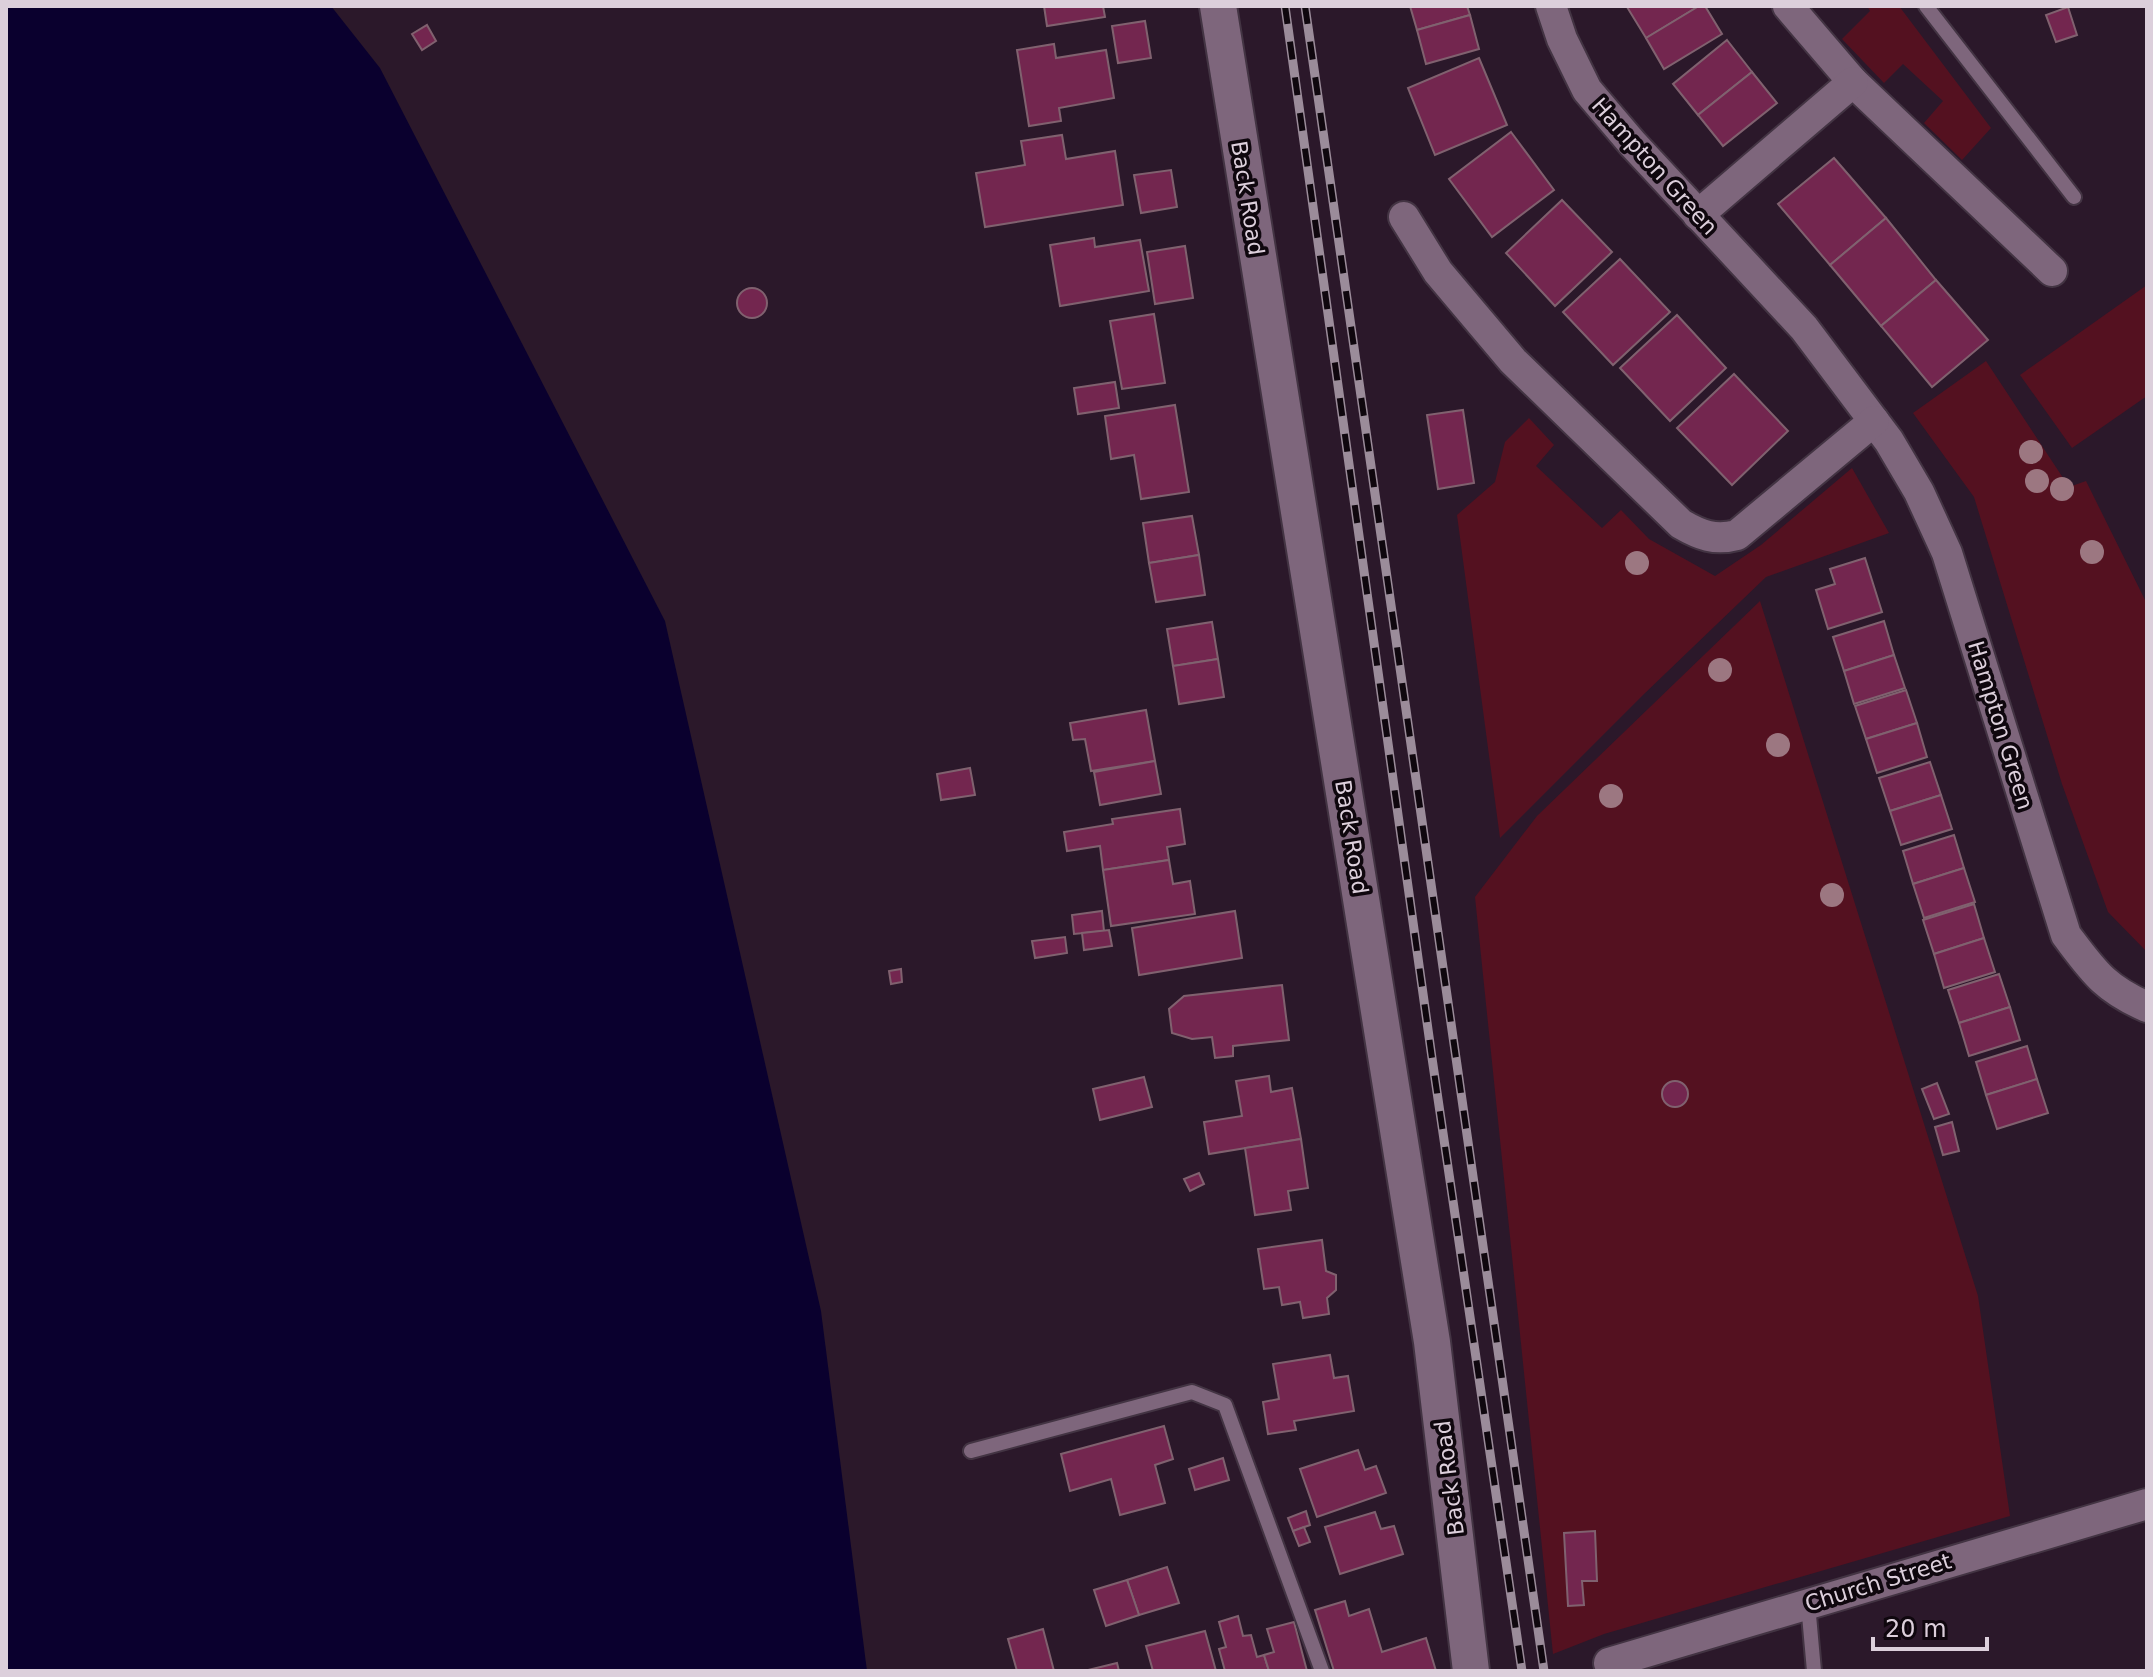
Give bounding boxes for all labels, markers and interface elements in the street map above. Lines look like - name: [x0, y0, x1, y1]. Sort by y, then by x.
- street label: Hampton Green: [1587, 93, 1722, 240]
- street label: Back Road: [1226, 139, 1269, 257]
- street label: Hampton Green: [1963, 638, 2038, 813]
- street label: Back Road: [1330, 778, 1373, 896]
- street label: Back Road: [1430, 1419, 1469, 1537]
- street label: Church Street: [1802, 1548, 1955, 1617]
- scale bar: [1873, 1601, 1987, 1651]
- text: 20 m: [1885, 1615, 1947, 1643]

